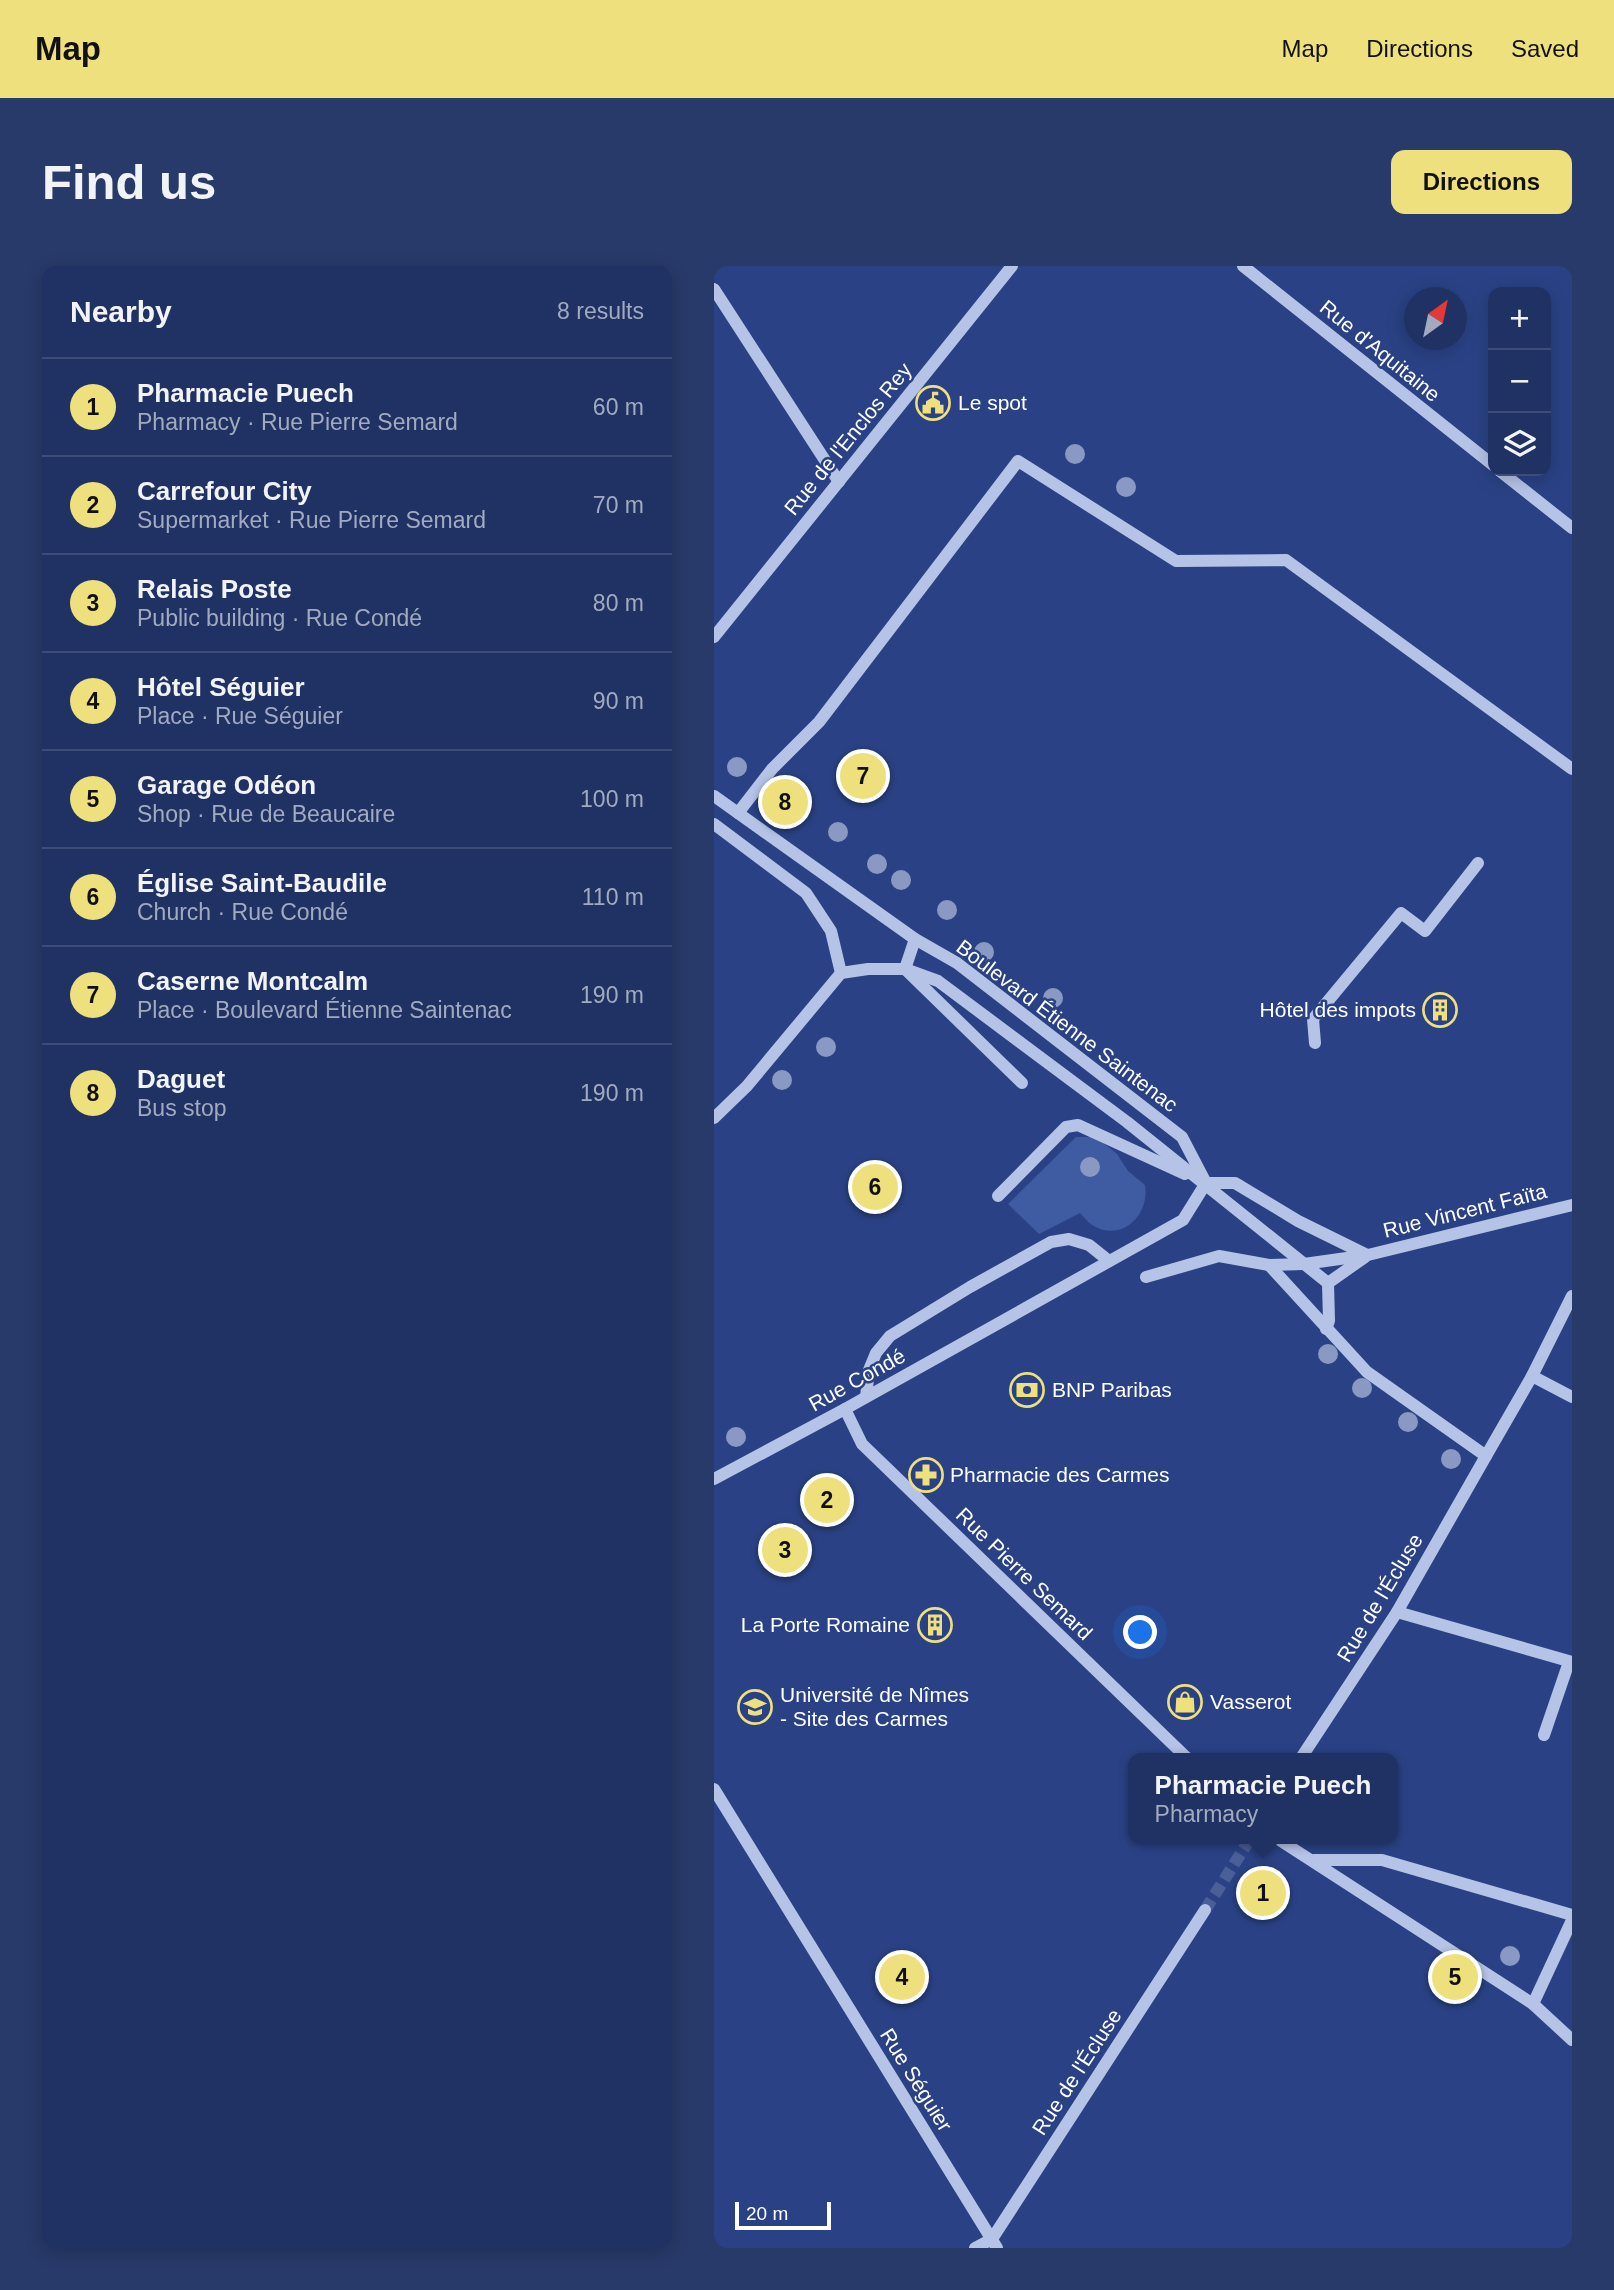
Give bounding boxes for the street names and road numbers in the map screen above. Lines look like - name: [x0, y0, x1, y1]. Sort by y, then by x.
- street label: Rue d'Aquitaine: [1316, 295, 1445, 406]
- street label: Rue de l'Enclos Rey: [779, 358, 916, 519]
- street label: Boulevard Étienne Saintenac: [952, 935, 1182, 1116]
- street label: Rue Vincent Faïta: [1381, 1179, 1549, 1242]
- street label: Rue Condé: [805, 1344, 909, 1415]
- street label: Rue Pierre Semard: [952, 1503, 1097, 1644]
- street label: Rue de l'Écluse: [1332, 1530, 1427, 1666]
- street label: Rue de l'Écluse: [1027, 2005, 1126, 2139]
- street label: Rue Séguier: [876, 2024, 957, 2135]

